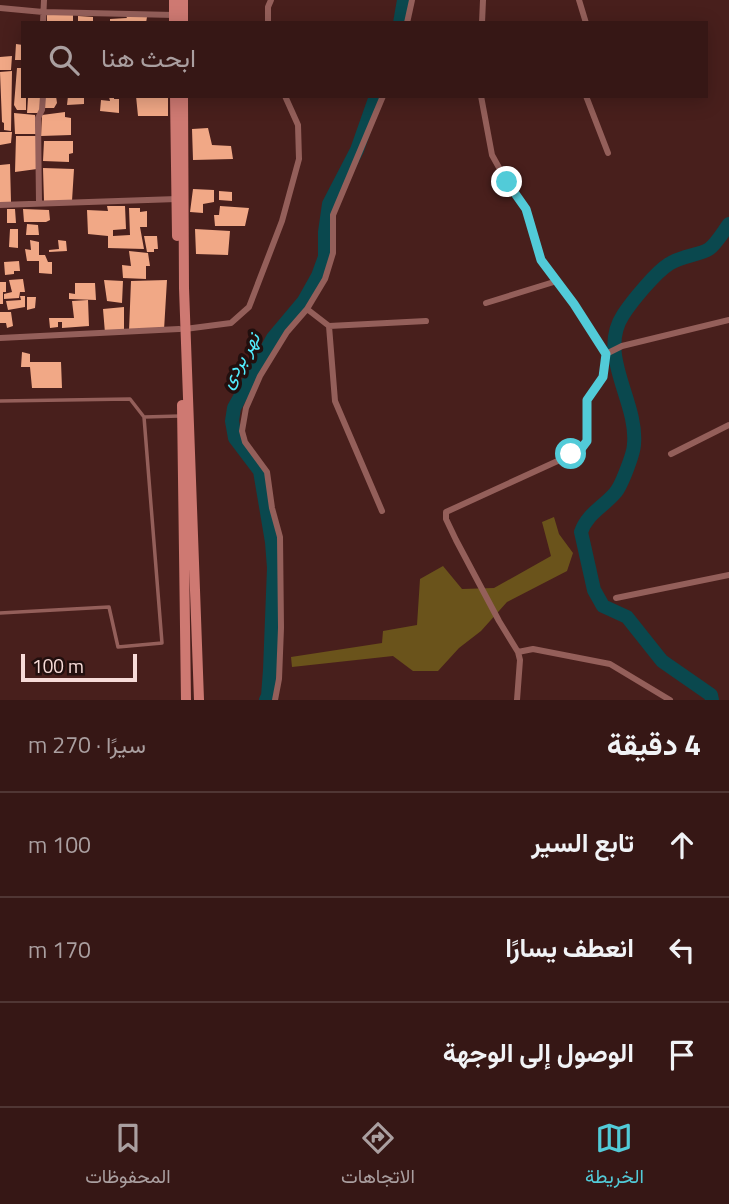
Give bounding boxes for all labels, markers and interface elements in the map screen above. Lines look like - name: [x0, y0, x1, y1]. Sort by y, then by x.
- search box: [21, 21, 708, 98]
- text: ابحث هنا: [101, 38, 196, 77]
- icon: search: [45, 41, 83, 79]
- route end: [491, 166, 522, 197]
- water label: نهر بردى: [211, 325, 267, 393]
- route start: [555, 438, 586, 469]
- scale bar: [21, 651, 136, 683]
- text: 100 m: [32, 651, 84, 680]
- text: 4 دقيقة: [607, 721, 701, 767]
- text: سيرًا · 270 m: [28, 727, 146, 762]
- text: تابع السير: [531, 823, 634, 862]
- icon: ahead: [663, 826, 701, 864]
- text: 100 m: [28, 827, 91, 862]
- text: انعطف يسارًا: [505, 928, 634, 967]
- icon: left: [663, 931, 701, 969]
- text: 170 m: [28, 932, 91, 967]
- text: الوصول إلى الوجهة: [443, 1033, 634, 1072]
- icon: arrive: [663, 1036, 701, 1074]
- tab: المحفوظات: [85, 1119, 171, 1193]
- tab: الاتجاهات: [341, 1119, 415, 1193]
- tab: الخريطة: [585, 1119, 644, 1193]

